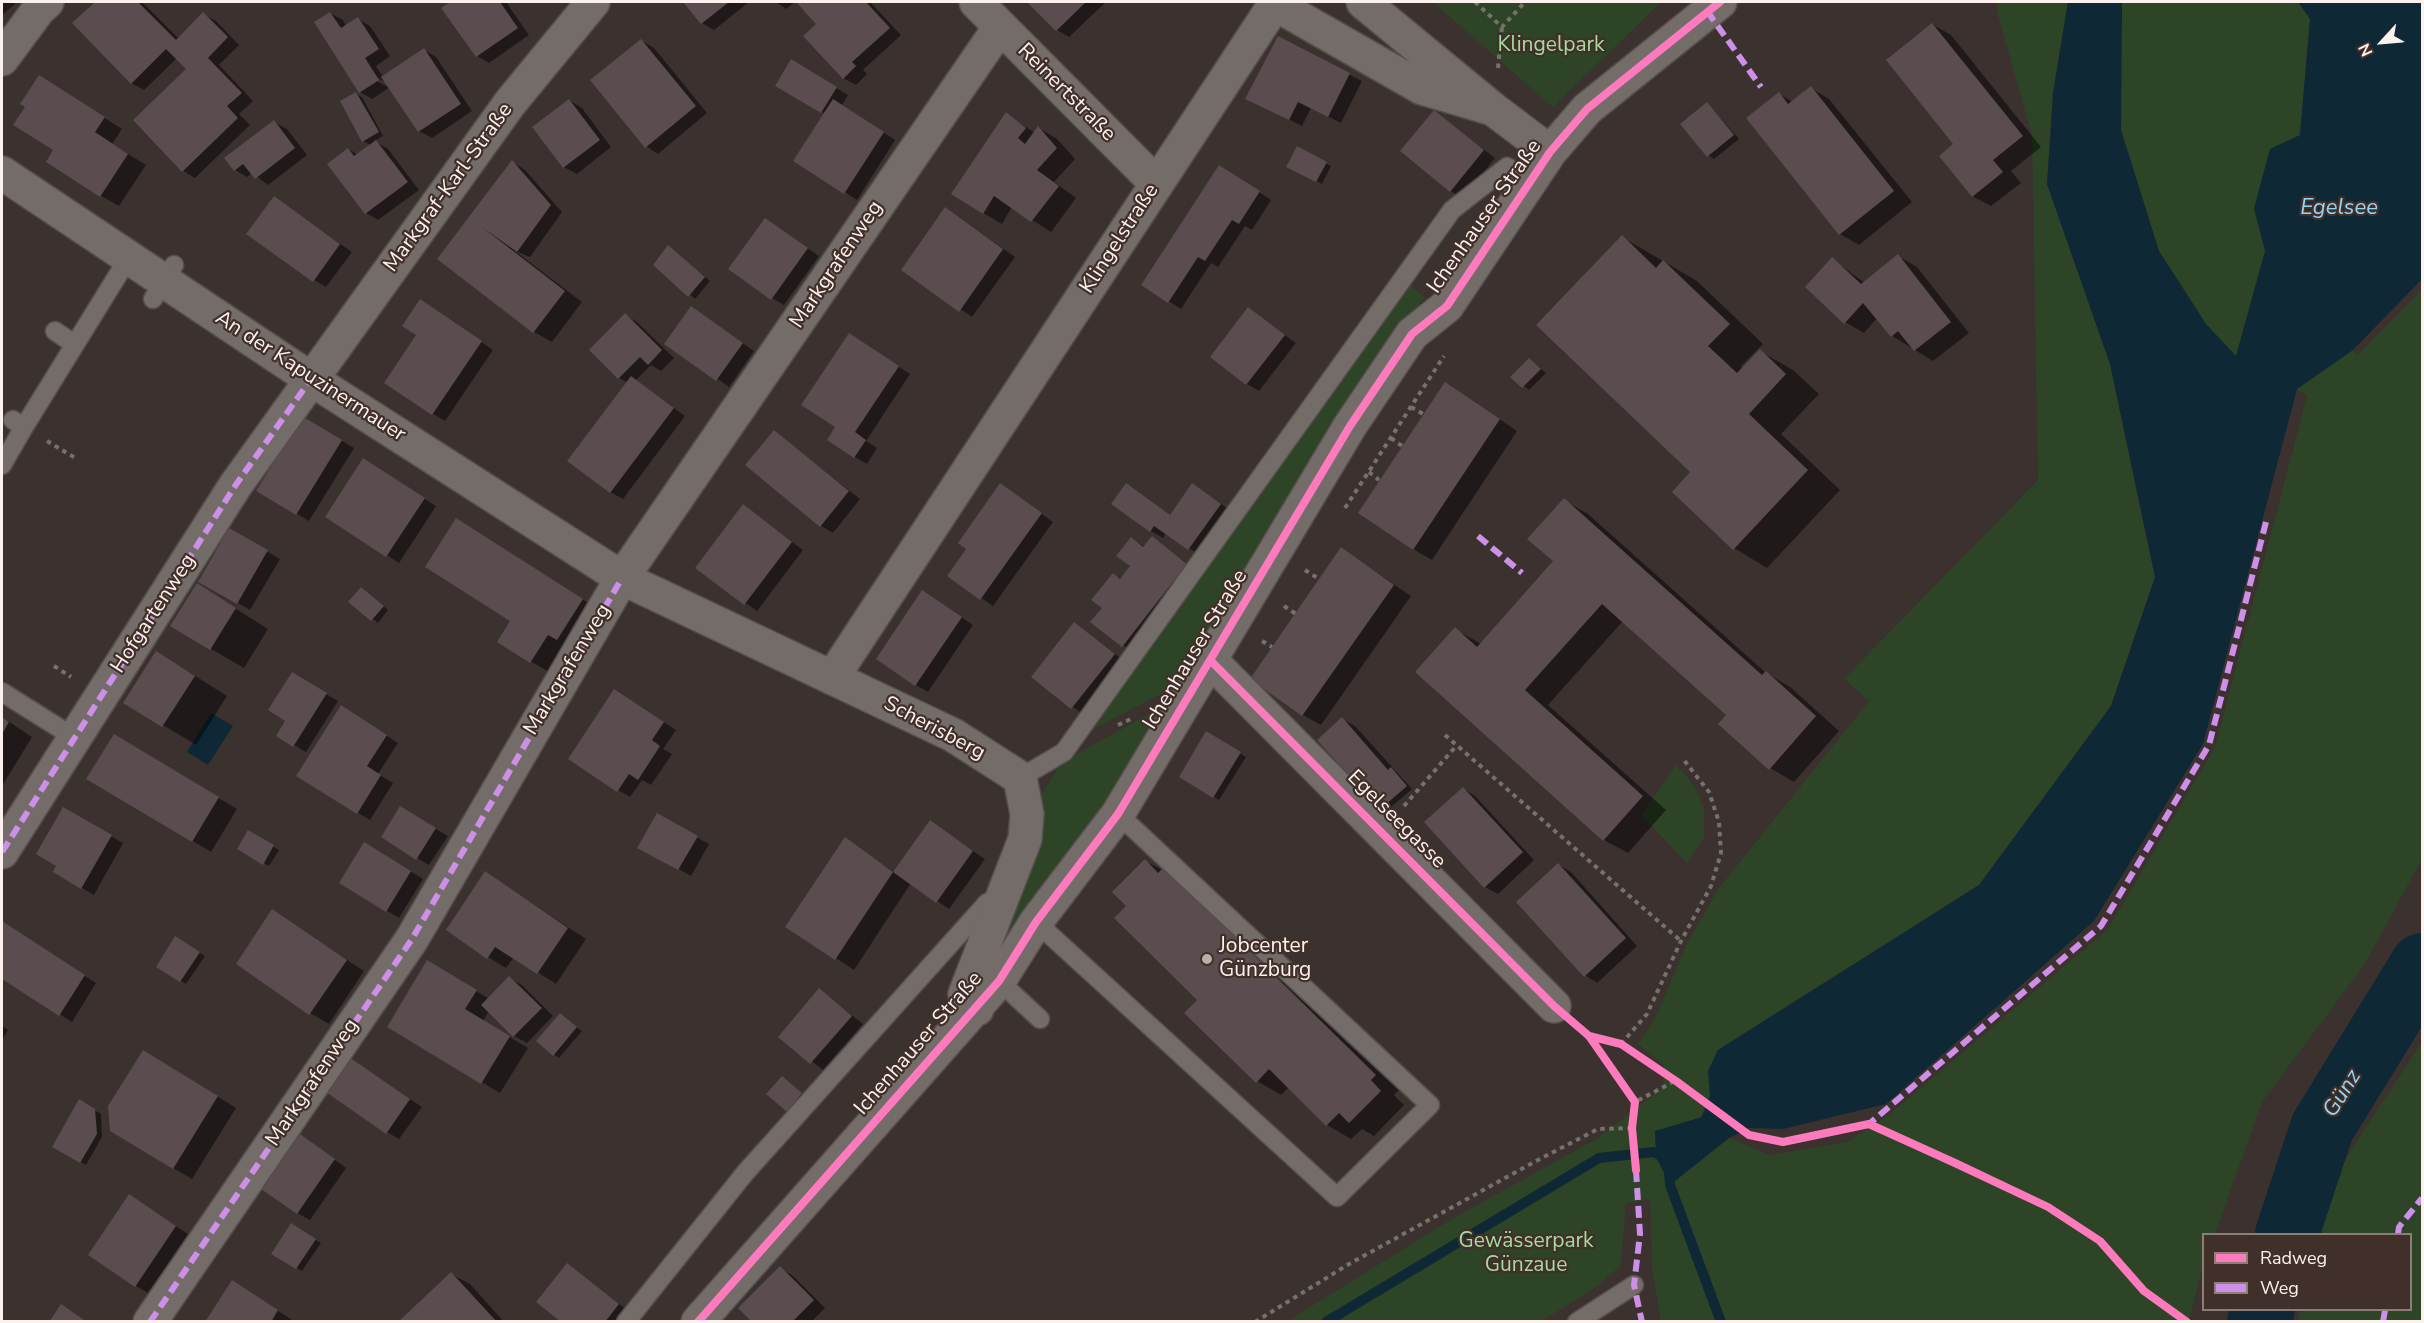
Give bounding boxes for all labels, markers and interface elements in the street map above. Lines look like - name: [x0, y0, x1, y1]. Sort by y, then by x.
- north arrow: [2352, 12, 2412, 72]
- park label: Klingelpark: [1497, 33, 1605, 59]
- street label: Reinertstraße: [1012, 39, 1120, 147]
- text: N: [2353, 40, 2378, 60]
- street label: Markgraf-Karl-Straße: [379, 99, 519, 277]
- street label: Ichenhauser Straße: [1422, 135, 1548, 299]
- street label: Klingelstraße: [1075, 179, 1165, 299]
- street label: Markgrafenweg: [785, 196, 889, 334]
- water label: Egelsee: [2300, 196, 2378, 222]
- street label: An der Kapuzinermauer: [210, 306, 410, 448]
- street label: Hofgartenweg: [106, 550, 202, 678]
- street label: Ichenhauser Straße: [1138, 566, 1254, 734]
- street label: Markgrafenweg: [519, 600, 617, 740]
- street label: Scherisberg: [879, 692, 989, 766]
- street label: Egelseegasse: [1341, 765, 1451, 875]
- place label: Jobcenter Günzburg: [1219, 934, 1311, 984]
- marker: Jobcenter Günzburg: [1200, 952, 1214, 966]
- street label: Ichenhauser Straße: [850, 967, 988, 1121]
- street label: Markgrafenweg: [261, 1014, 365, 1152]
- water label: Günz: [2318, 1065, 2368, 1123]
- park label: Gewässerpark Günzaue: [1458, 1229, 1594, 1279]
- legend: [2202, 1233, 2412, 1311]
- text: Radweg: [2260, 1246, 2327, 1270]
- text: Weg: [2260, 1276, 2299, 1300]

